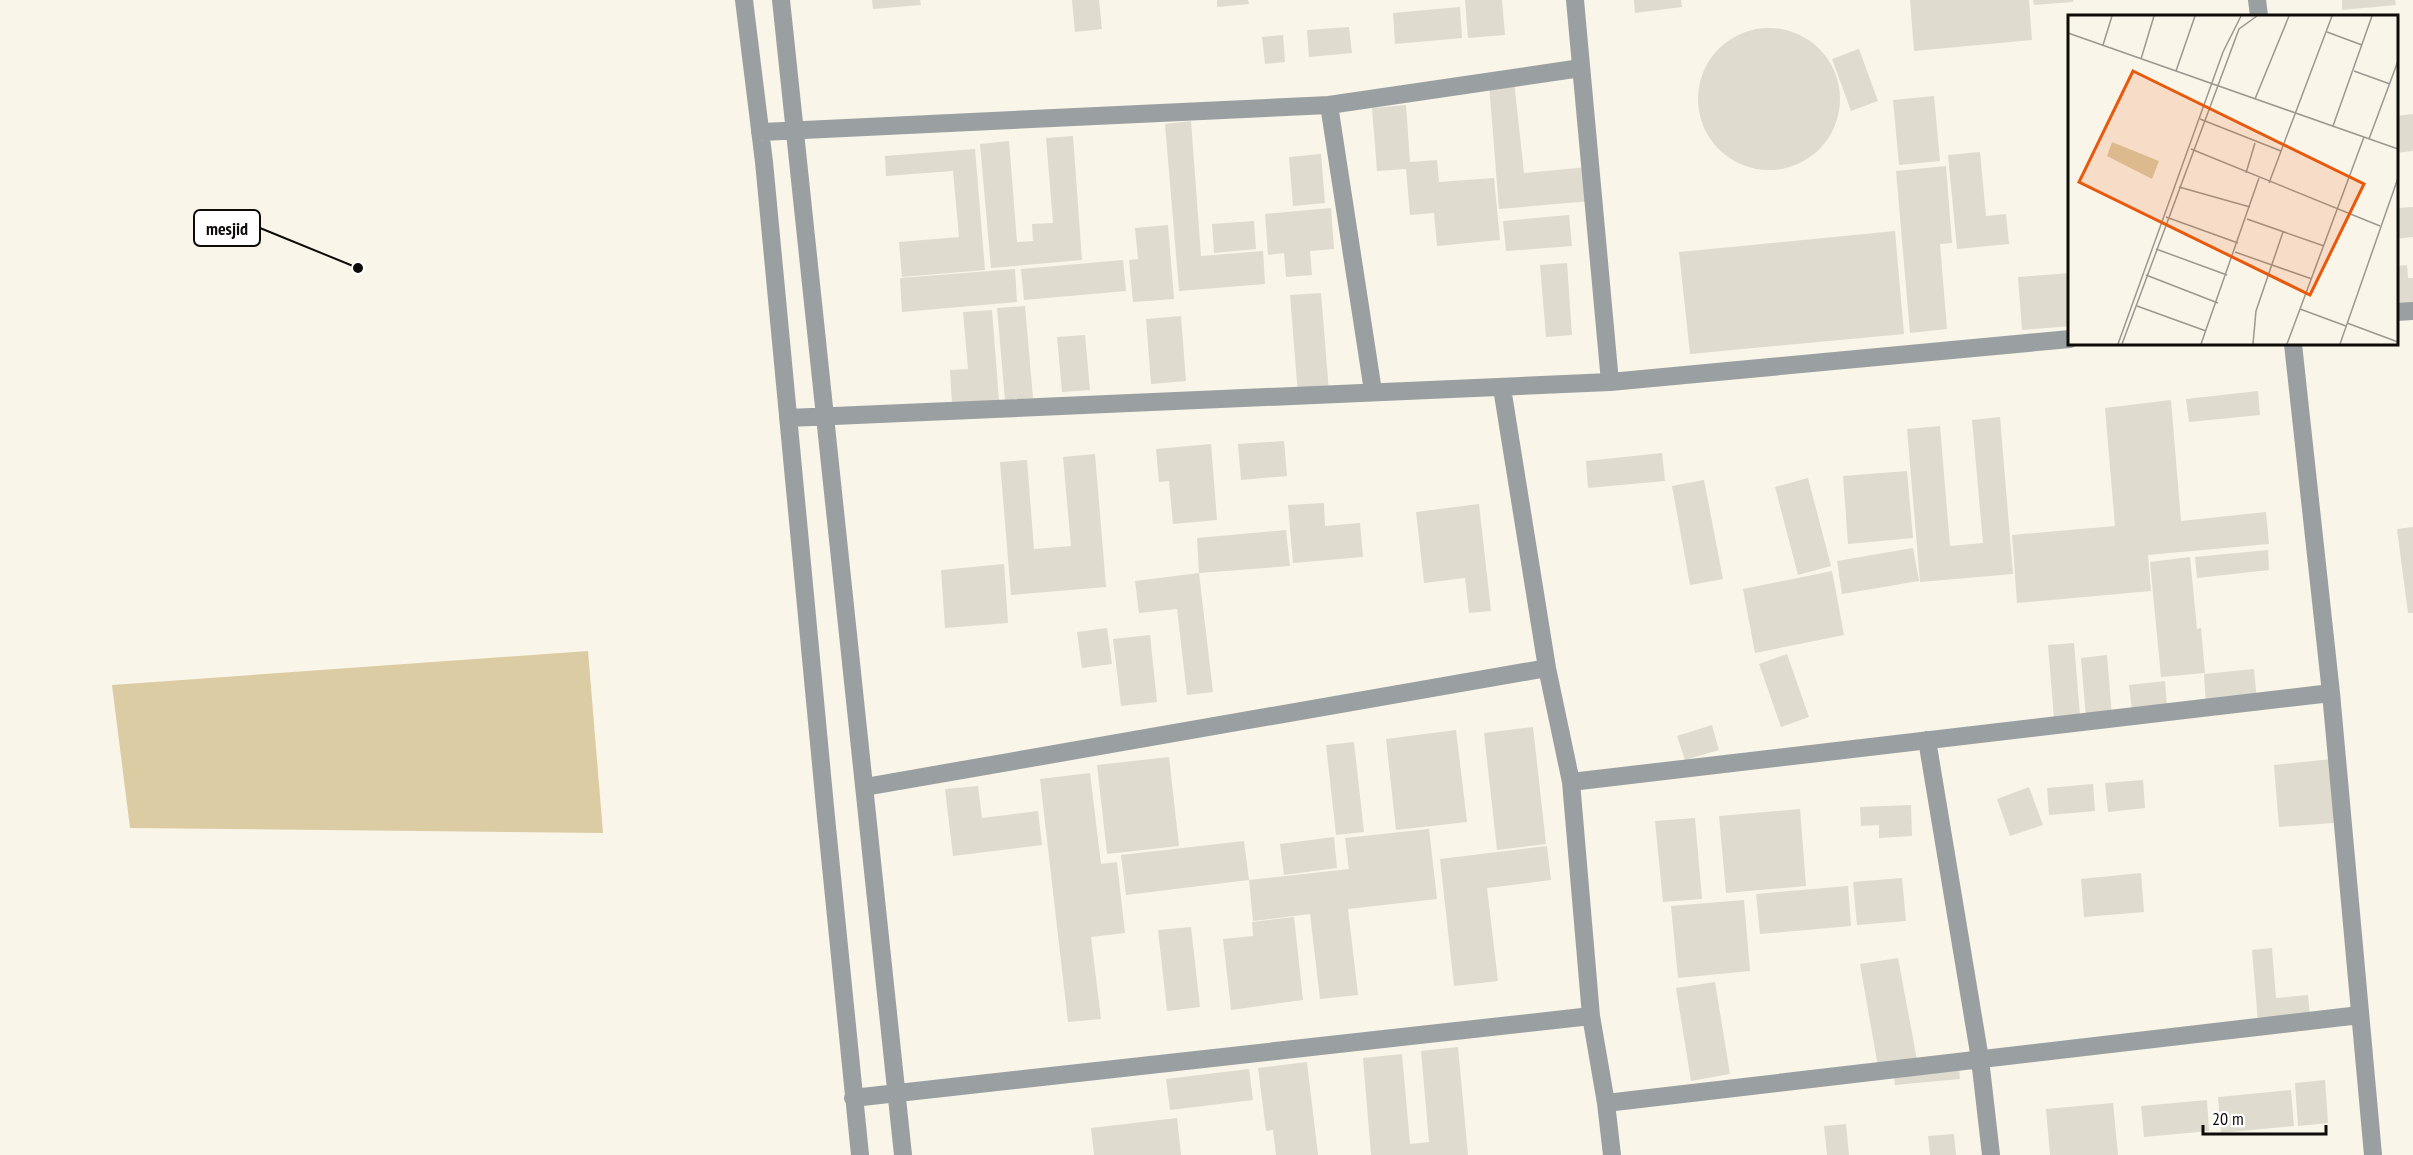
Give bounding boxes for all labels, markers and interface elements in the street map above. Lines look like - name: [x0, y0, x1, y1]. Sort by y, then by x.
- inset map: [2068, 15, 2398, 345]
- callout: mesjid: [194, 210, 260, 246]
- text: mesjid: [206, 217, 248, 240]
- scale bar: [2203, 1098, 2326, 1136]
- text: 20 m: [2212, 1107, 2244, 1130]

